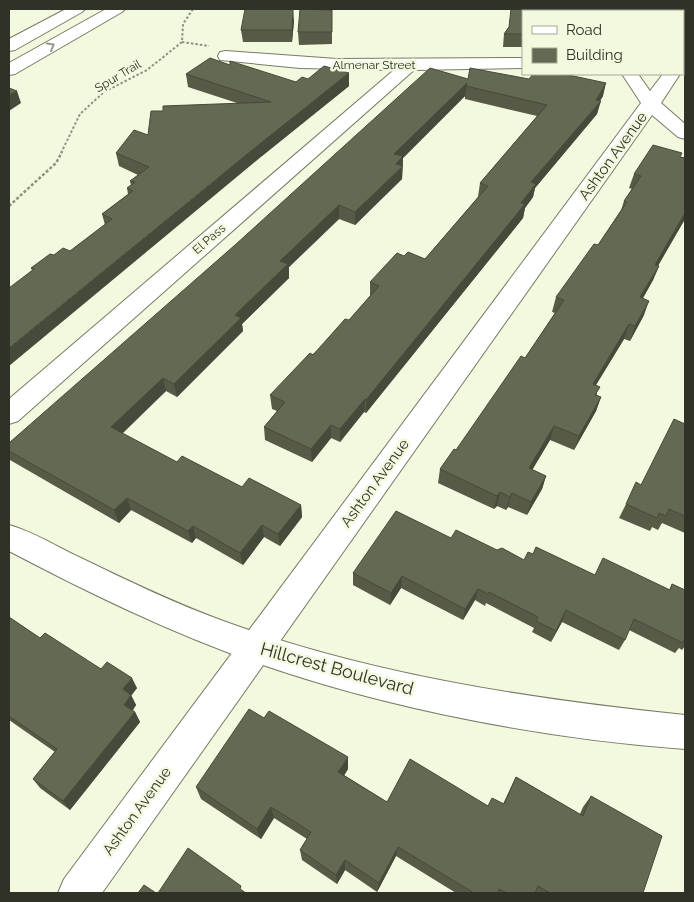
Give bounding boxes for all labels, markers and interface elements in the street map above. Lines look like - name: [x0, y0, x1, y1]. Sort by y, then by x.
- legend: [522, 10, 684, 75]
- text: Road: [566, 21, 602, 39]
- one-way arrow: [46, 42, 55, 52]
- text: Building: [566, 46, 623, 64]
- street label: Spur Trail: [92, 56, 144, 95]
- street label: Almenar Street: [332, 58, 416, 72]
- street label: Ashton Avenue: [575, 108, 651, 204]
- street label: El Pass: [190, 221, 228, 257]
- street label: Ashton Avenue: [337, 435, 413, 531]
- street label: Hillcrest Boulevard: [258, 638, 416, 699]
- street label: Ashton Avenue: [99, 763, 175, 859]

